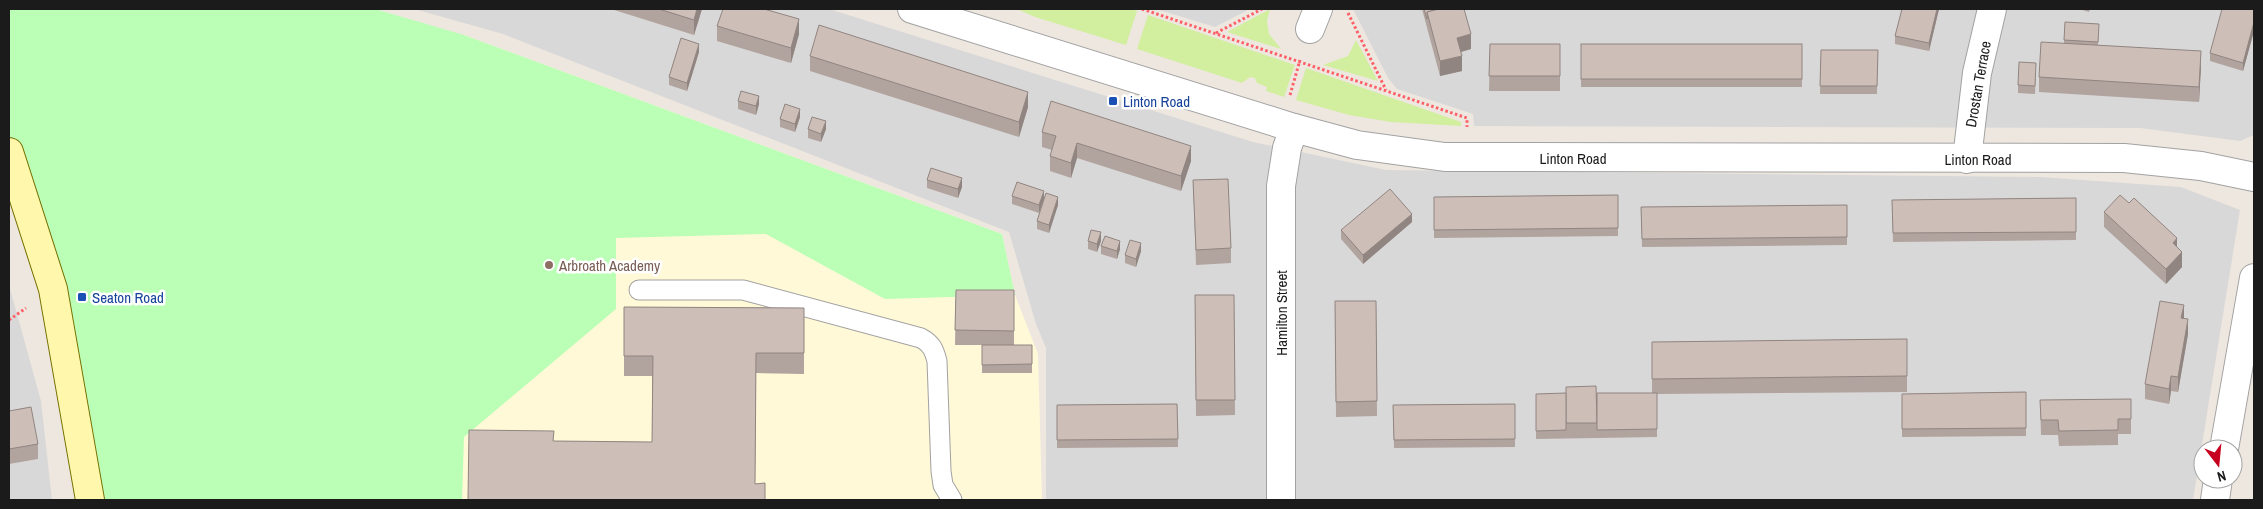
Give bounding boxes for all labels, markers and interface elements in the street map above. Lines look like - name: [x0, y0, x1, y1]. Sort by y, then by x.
- street label: Drostan Terrace: [1960, 39, 1996, 129]
- place label: Linton Road: [1123, 91, 1190, 112]
- marker: Linton Road: [1107, 95, 1119, 107]
- street label: Linton Road: [1539, 148, 1607, 169]
- street label: Linton Road: [1944, 149, 2012, 170]
- place label: Arbroath Academy: [558, 255, 661, 276]
- marker: Arbroath Academy: [543, 259, 555, 271]
- street label: Hamilton Street: [1271, 270, 1292, 356]
- place label: Seaton Road: [92, 287, 164, 308]
- marker: Seaton Road: [76, 291, 88, 303]
- north arrow: [2193, 439, 2243, 489]
- text: N: [2215, 467, 2228, 486]

